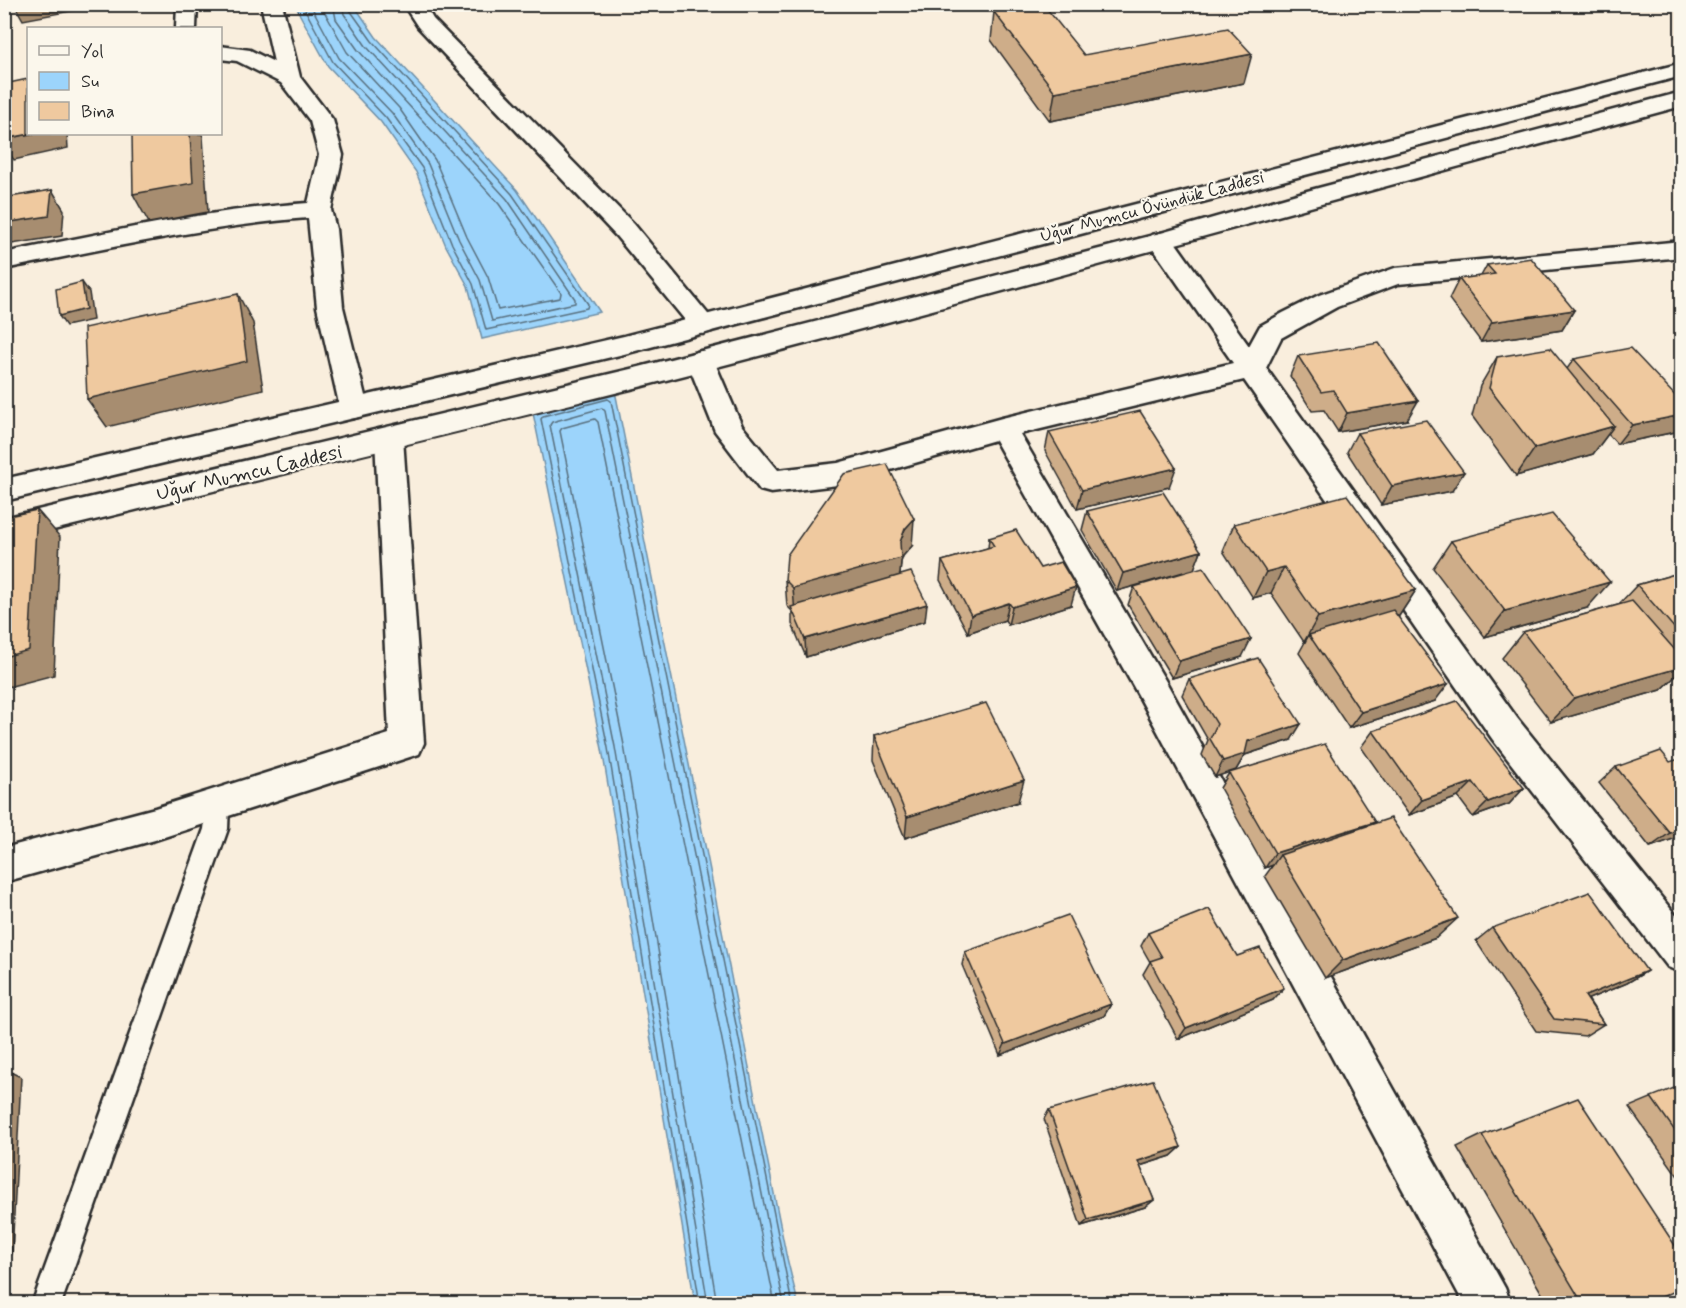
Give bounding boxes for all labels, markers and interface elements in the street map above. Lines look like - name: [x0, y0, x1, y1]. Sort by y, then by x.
- legend: [27, 27, 222, 135]
- text: Yol: [81, 40, 104, 64]
- text: Su: [81, 70, 99, 94]
- text: Bina: [81, 100, 115, 124]
- street label: Uğur Mumcu Övündük Caddesi: [1038, 165, 1267, 248]
- street label: Uğur Mumcu Caddesi: [153, 438, 345, 508]

